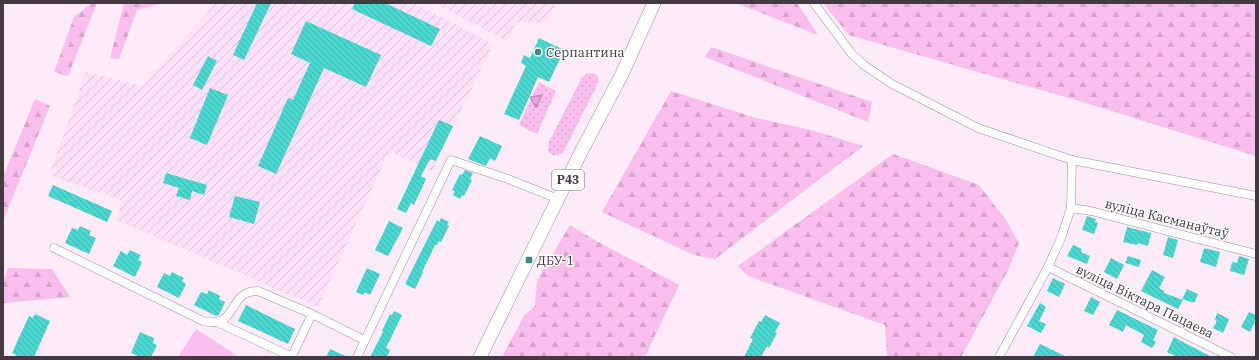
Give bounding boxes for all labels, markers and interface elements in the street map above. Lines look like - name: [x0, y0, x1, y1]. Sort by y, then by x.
- place label: Серпантина: [546, 44, 625, 61]
- marker: Серпантина: [533, 47, 543, 57]
- road number: Р43: [552, 170, 584, 190]
- street label: вуліца Касманаўтаў: [1103, 195, 1231, 242]
- place label: ДБУ-1: [537, 252, 574, 269]
- marker: ДБУ-1: [524, 255, 534, 265]
- street label: вуліца Віктара Пацаева: [1073, 261, 1216, 342]

